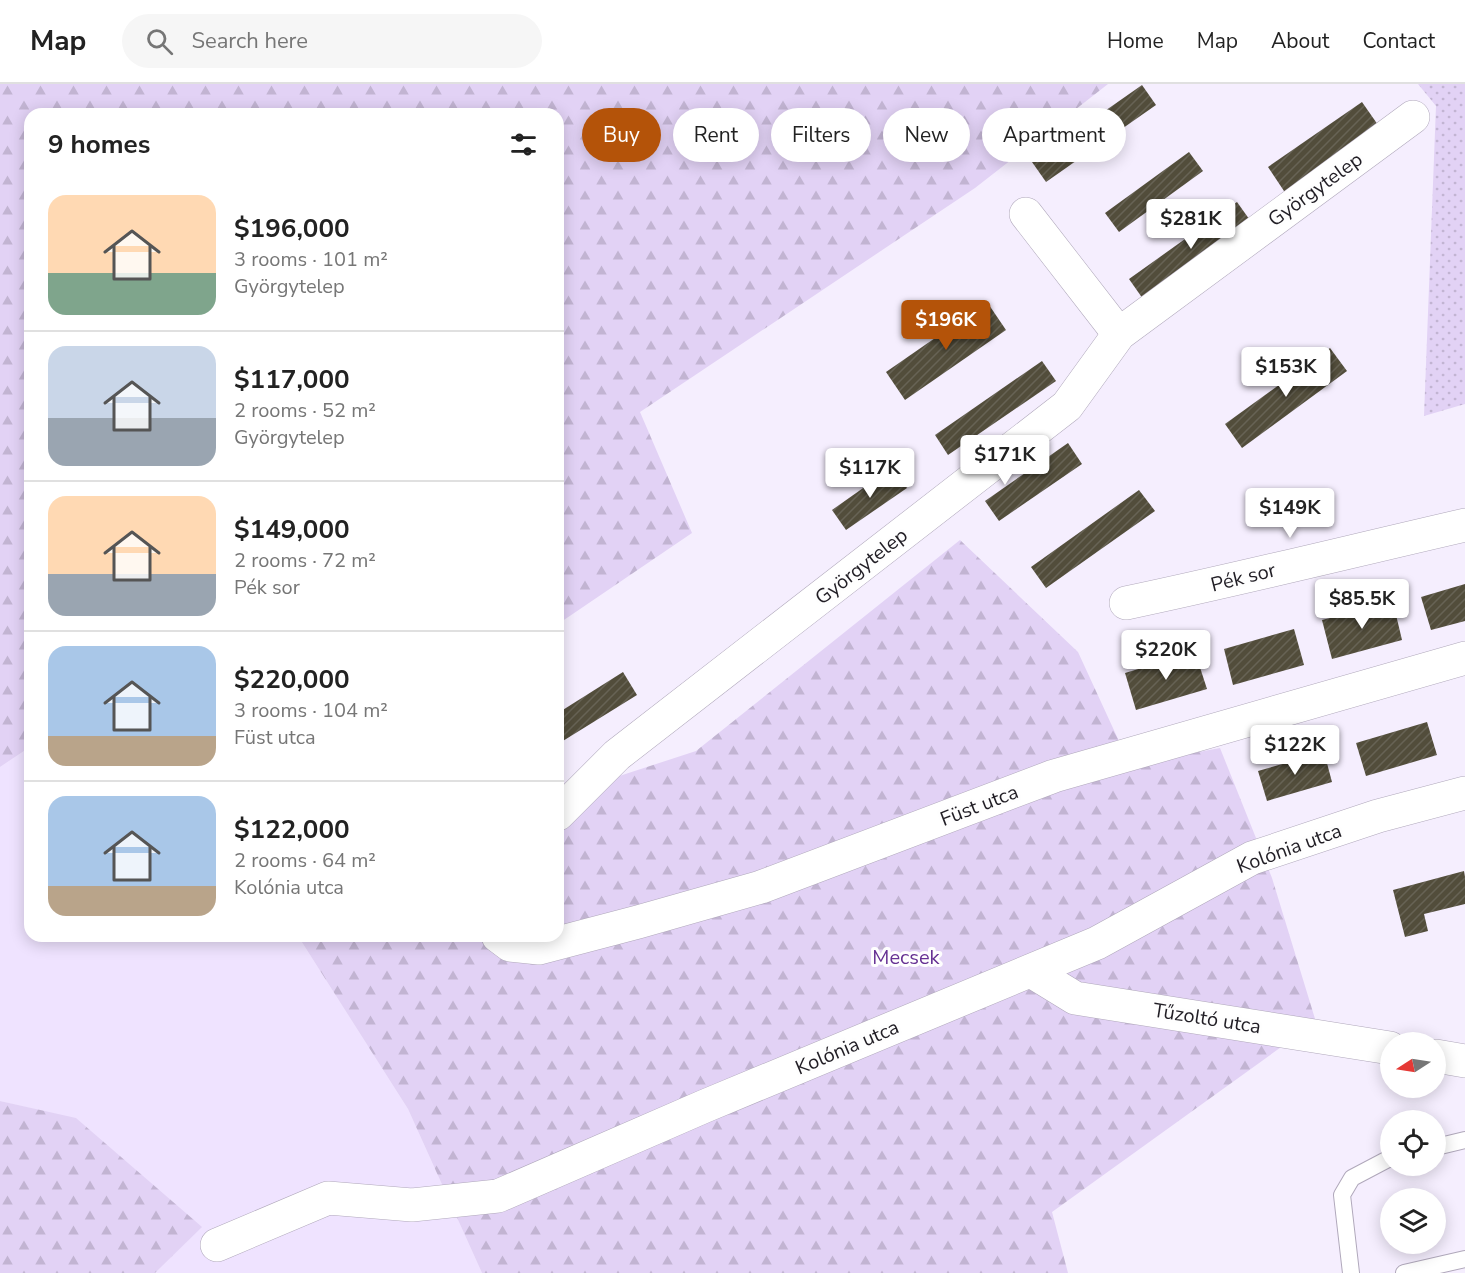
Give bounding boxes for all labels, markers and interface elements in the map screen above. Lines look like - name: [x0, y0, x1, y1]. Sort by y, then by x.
- search box: [122, 14, 542, 68]
- text: Map: [30, 22, 86, 60]
- icon: search: [143, 25, 176, 58]
- text: Search here: [191, 26, 308, 56]
- text: Home: [1107, 27, 1164, 55]
- text: Map: [1197, 27, 1238, 55]
- text: About: [1271, 27, 1329, 55]
- text: Contact: [1362, 27, 1435, 55]
- chip: Buy: [582, 108, 661, 162]
- chip: Rent: [673, 108, 759, 162]
- chip: Filters: [771, 108, 871, 162]
- chip: New: [883, 108, 970, 162]
- chip: Apartment: [982, 108, 1126, 162]
- text: 9 homes: [48, 127, 150, 162]
- icon: filters: [507, 128, 540, 161]
- street label: Györgytelep: [1263, 146, 1368, 233]
- pin: $281K: [1149, 199, 1233, 250]
- text: $281K: [1160, 205, 1222, 232]
- text: $196,000: [234, 211, 350, 246]
- icon: home: [96, 219, 168, 291]
- text: 3 rooms · 101 m²: [234, 246, 388, 273]
- text: Györgytelep: [234, 273, 345, 300]
- pin: $196K: [904, 300, 988, 351]
- text: $196K: [915, 306, 977, 333]
- pin: $153K: [1244, 347, 1328, 398]
- text: $153K: [1255, 353, 1317, 380]
- text: $117,000: [234, 362, 350, 397]
- icon: home: [96, 370, 168, 442]
- text: 2 rooms · 52 m²: [234, 397, 376, 424]
- text: Györgytelep: [234, 424, 345, 451]
- pin: $171K: [963, 435, 1047, 486]
- text: $171K: [974, 441, 1036, 468]
- pin: $117K: [828, 448, 912, 499]
- text: $117K: [839, 454, 901, 481]
- pin: $149K: [1248, 488, 1332, 539]
- text: $149K: [1259, 494, 1321, 521]
- text: $149,000: [234, 512, 350, 547]
- icon: home: [96, 520, 168, 592]
- street label: Györgytelep: [809, 522, 913, 611]
- text: 2 rooms · 72 m²: [234, 547, 376, 574]
- street label: Pék sor: [1208, 556, 1278, 599]
- text: Pék sor: [234, 574, 300, 601]
- pin: $85.5K: [1313, 579, 1411, 630]
- text: $85.5K: [1329, 585, 1395, 612]
- pin: $220K: [1124, 630, 1208, 681]
- text: $220K: [1135, 636, 1197, 663]
- text: $220,000: [234, 662, 350, 697]
- icon: home: [96, 670, 168, 742]
- text: 3 rooms · 104 m²: [234, 697, 388, 724]
- text: Füst utca: [234, 724, 316, 751]
- pin: $122K: [1253, 725, 1337, 776]
- text: $122K: [1264, 731, 1326, 758]
- street label: Füst utca: [936, 778, 1022, 833]
- text: $122,000: [234, 812, 350, 847]
- street label: Kolónia utca: [1233, 817, 1345, 880]
- icon: home: [96, 820, 168, 892]
- text: 2 rooms · 64 m²: [234, 847, 376, 874]
- text: Kolónia utca: [234, 874, 344, 901]
- park label: Mecsek: [872, 944, 941, 971]
- street label: Tűzoltó utca: [1151, 997, 1263, 1040]
- street label: Kolónia utca: [791, 1014, 903, 1081]
- north arrow: [1380, 1032, 1446, 1098]
- map controls: [1380, 1032, 1446, 1254]
- button: locate: [1380, 1110, 1446, 1176]
- button: layers: [1380, 1188, 1446, 1254]

